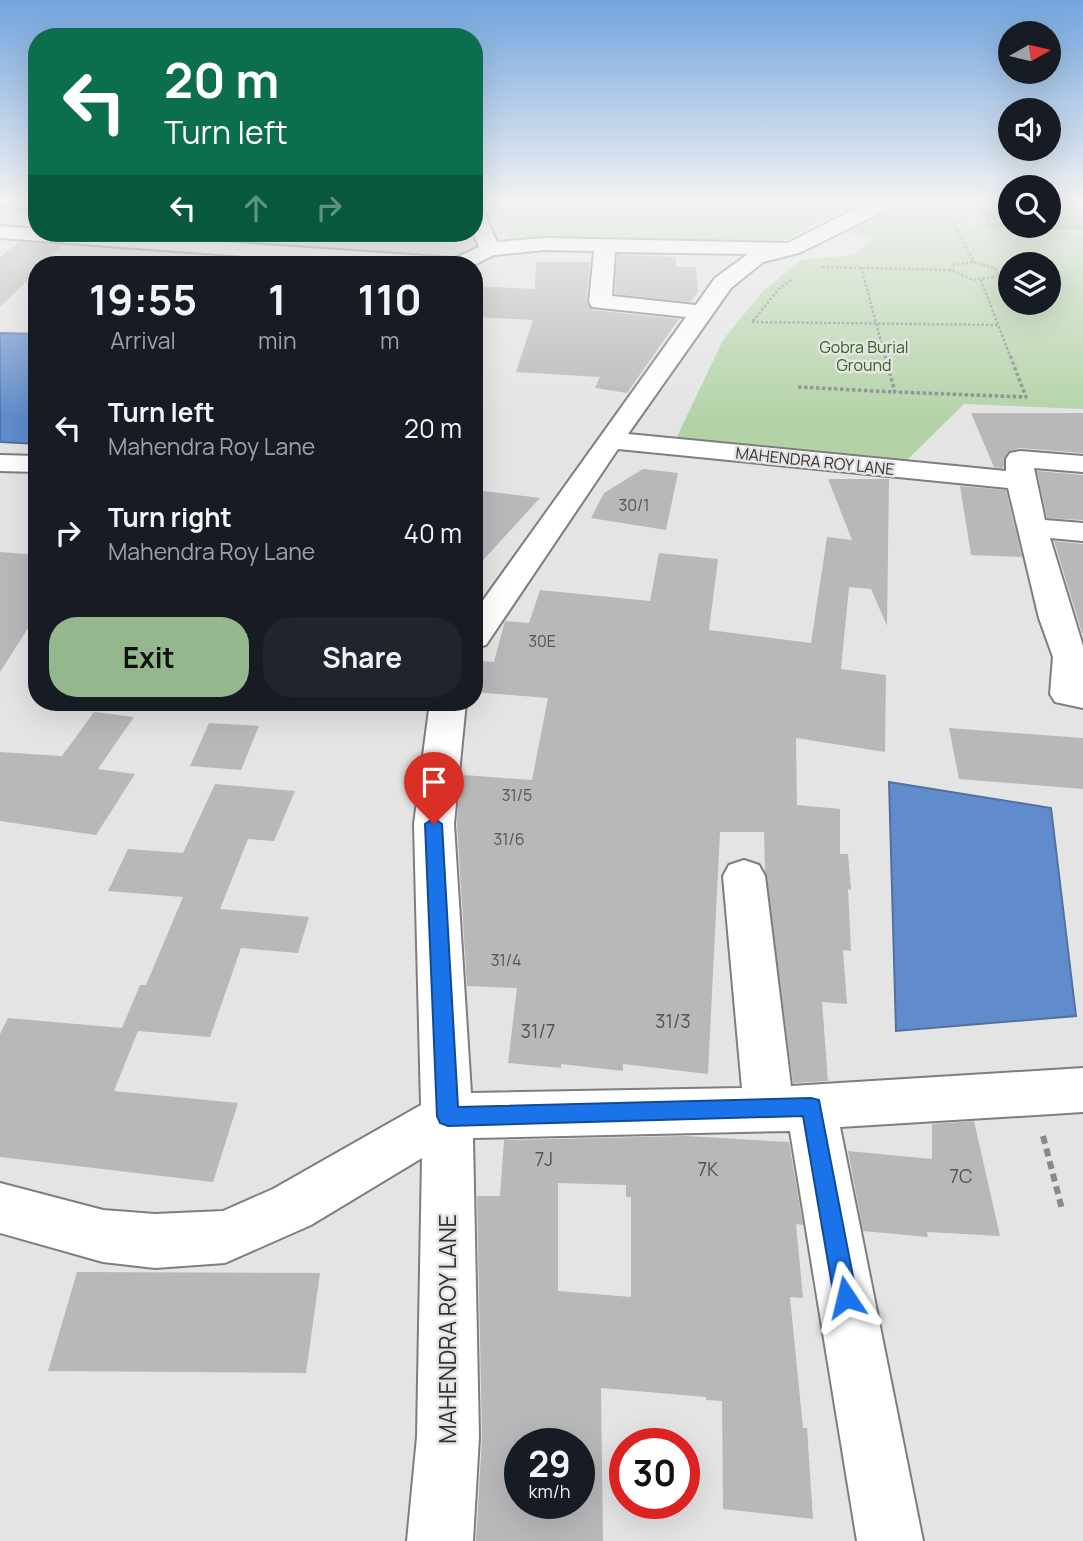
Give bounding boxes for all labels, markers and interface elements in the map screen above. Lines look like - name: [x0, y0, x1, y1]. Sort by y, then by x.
- north arrow: [998, 21, 1060, 84]
- map controls: [998, 21, 1061, 315]
- text: 20 m: [164, 46, 279, 113]
- icon: left: [49, 56, 140, 147]
- button: sound: [998, 98, 1061, 161]
- text: Turn left: [164, 110, 288, 154]
- button: search: [998, 175, 1061, 238]
- icon: left: [164, 189, 202, 227]
- icon: ahead: [237, 189, 275, 227]
- icon: right: [310, 189, 348, 227]
- button: layers: [998, 252, 1061, 315]
- text: 19:55: [89, 270, 197, 328]
- text: 1: [268, 270, 287, 328]
- text: 110: [358, 270, 422, 328]
- text: Arrival: [110, 324, 176, 356]
- text: min: [258, 324, 297, 356]
- text: m: [380, 324, 400, 356]
- park label: Gobra Burial Ground: [819, 336, 909, 376]
- text: Turn left: [108, 394, 215, 430]
- icon: left: [49, 409, 87, 447]
- text: 20 m: [404, 410, 462, 446]
- text: Mahendra Roy Lane: [108, 430, 315, 462]
- street label: MAHENDRA ROY LANE: [734, 442, 896, 480]
- house number: 30/1: [618, 494, 650, 516]
- text: Turn right: [108, 499, 232, 535]
- icon: right: [49, 514, 87, 552]
- text: 40 m: [404, 515, 462, 551]
- text: Mahendra Roy Lane: [108, 535, 315, 567]
- button: Exit: [49, 617, 249, 697]
- button: Share: [263, 617, 462, 697]
- house number: 30E: [528, 630, 556, 652]
- pin: [404, 752, 464, 824]
- icon: arrive: [415, 763, 453, 801]
- house number: 31/5: [502, 784, 532, 806]
- house number: 31/6: [493, 828, 525, 850]
- house number: 31/4: [491, 949, 521, 971]
- house number: 31/3: [655, 1008, 691, 1034]
- house number: 31/7: [521, 1018, 555, 1044]
- house number: 7J: [535, 1146, 553, 1172]
- house number: 7K: [698, 1156, 719, 1182]
- house number: 7C: [949, 1163, 973, 1189]
- street label: MAHENDRA ROY LANE: [431, 1214, 463, 1444]
- position arrow: [809, 1260, 883, 1334]
- speed limit sign: 30: [609, 1428, 700, 1519]
- text: 29: [528, 1440, 571, 1488]
- text: km/h: [529, 1479, 570, 1503]

